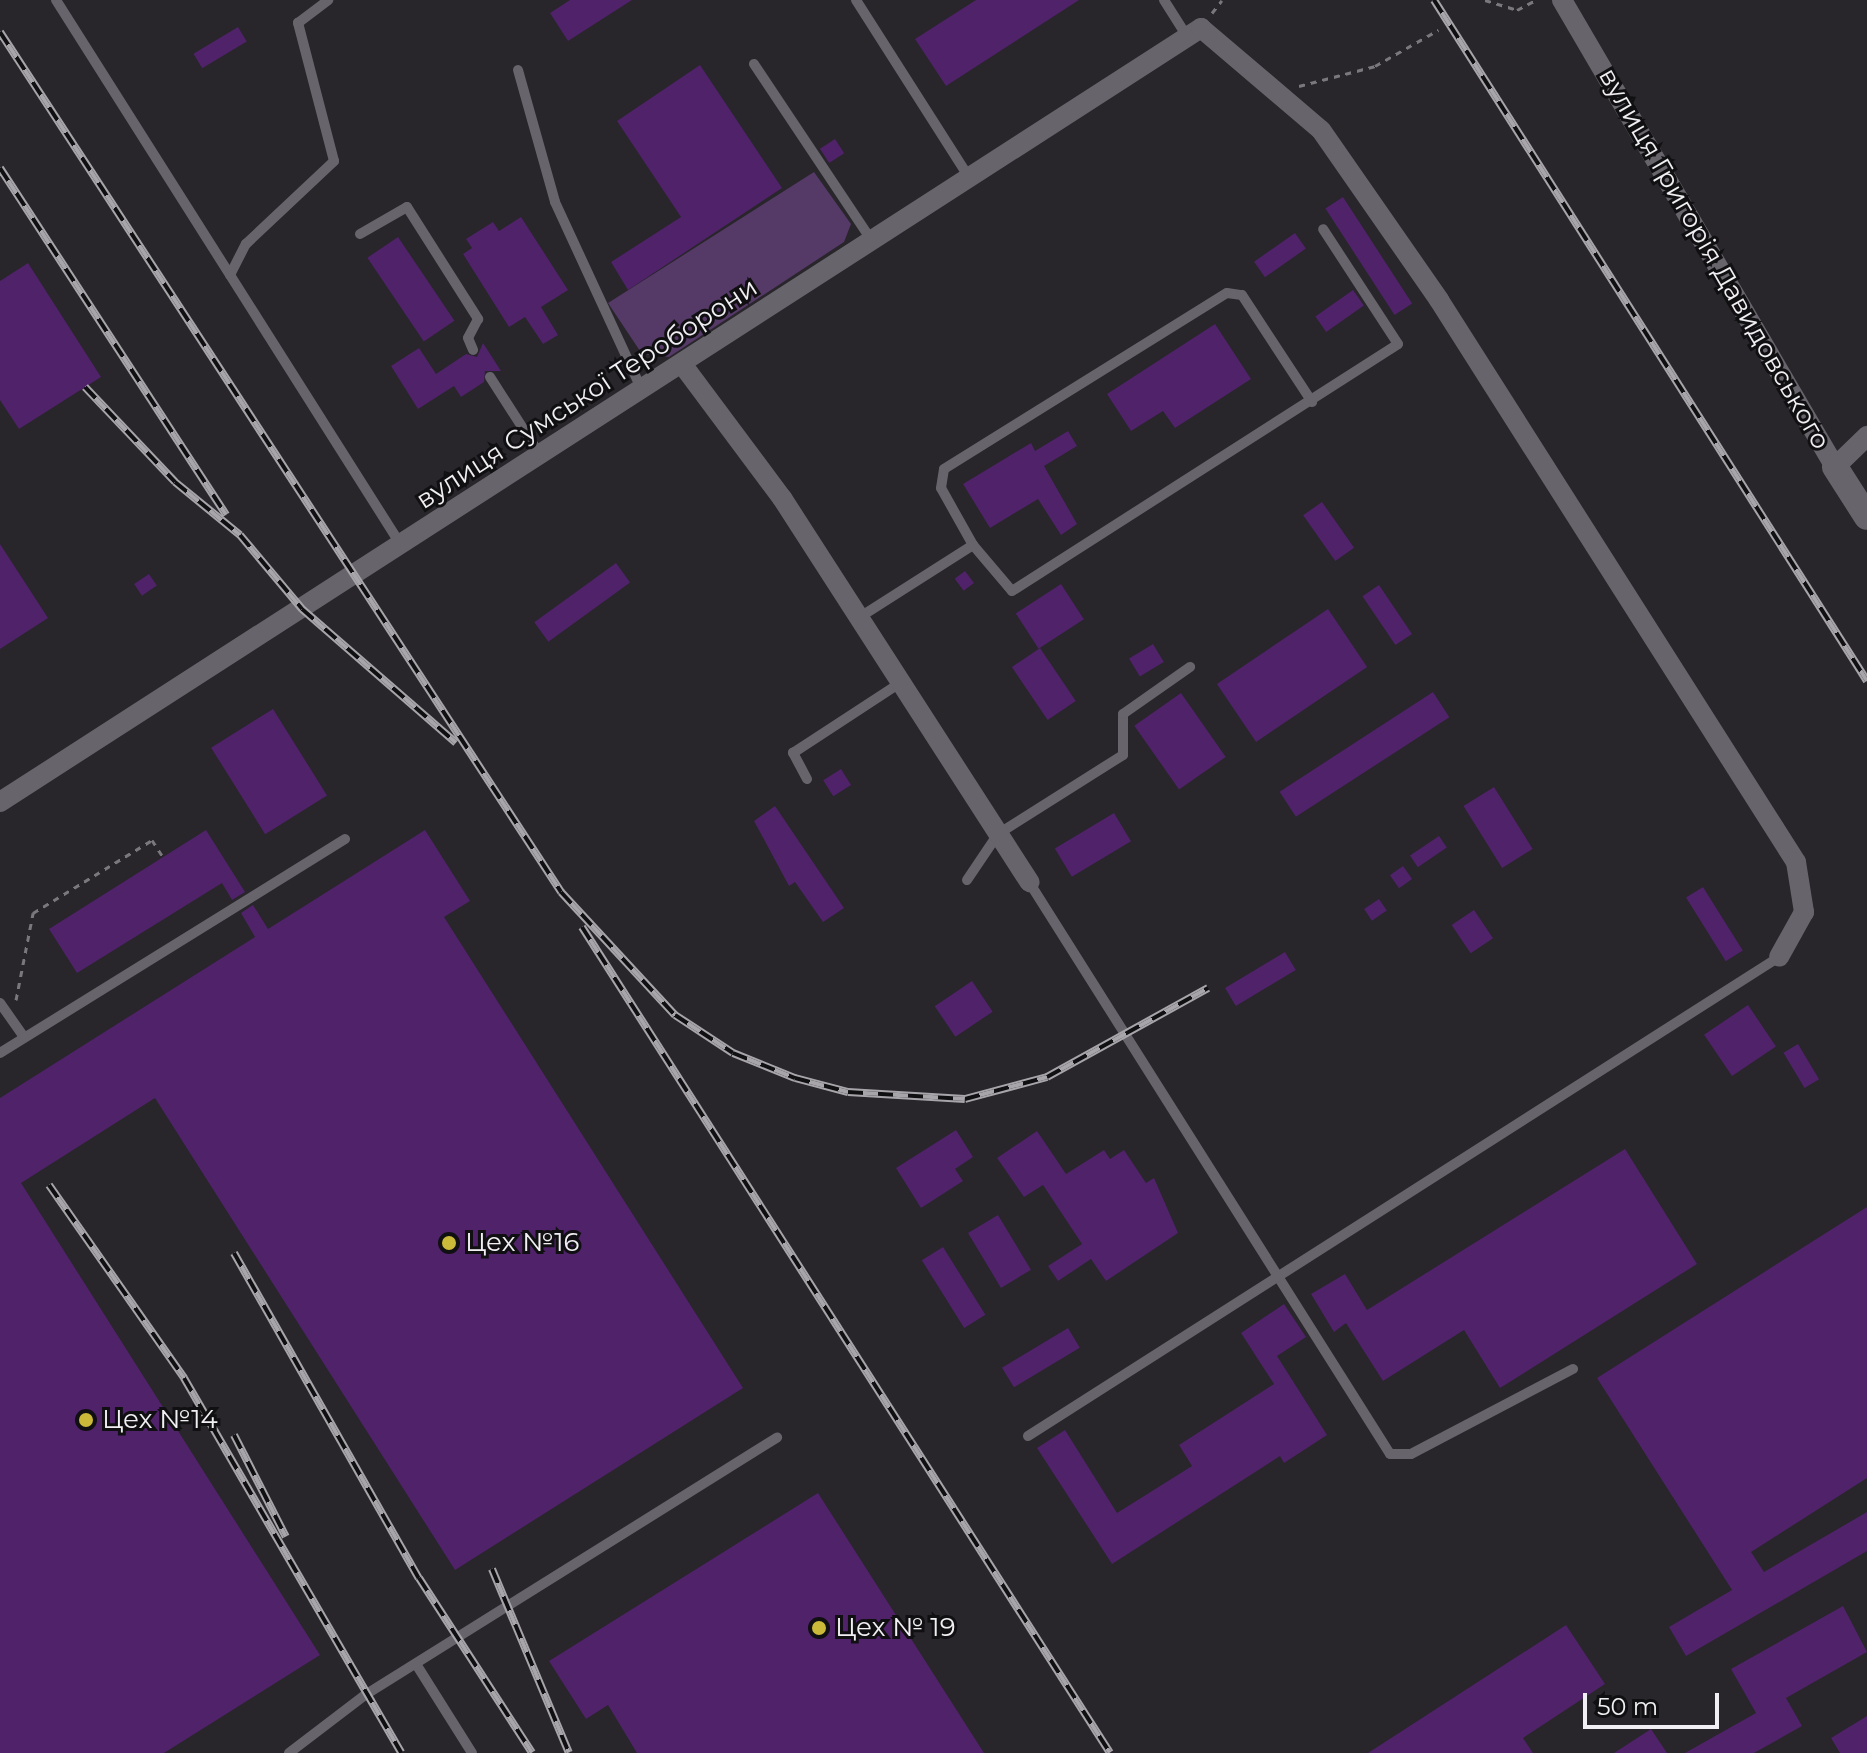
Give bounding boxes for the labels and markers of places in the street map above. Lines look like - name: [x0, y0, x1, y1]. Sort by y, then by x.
- place label: Цех №16: [465, 1227, 579, 1259]
- marker: Цех №16: [440, 1234, 458, 1252]
- place label: Цех №14: [102, 1404, 218, 1436]
- marker: Цех №14: [77, 1411, 95, 1429]
- place label: Цех № 19: [835, 1612, 956, 1644]
- marker: Цех № 19: [810, 1619, 828, 1637]

